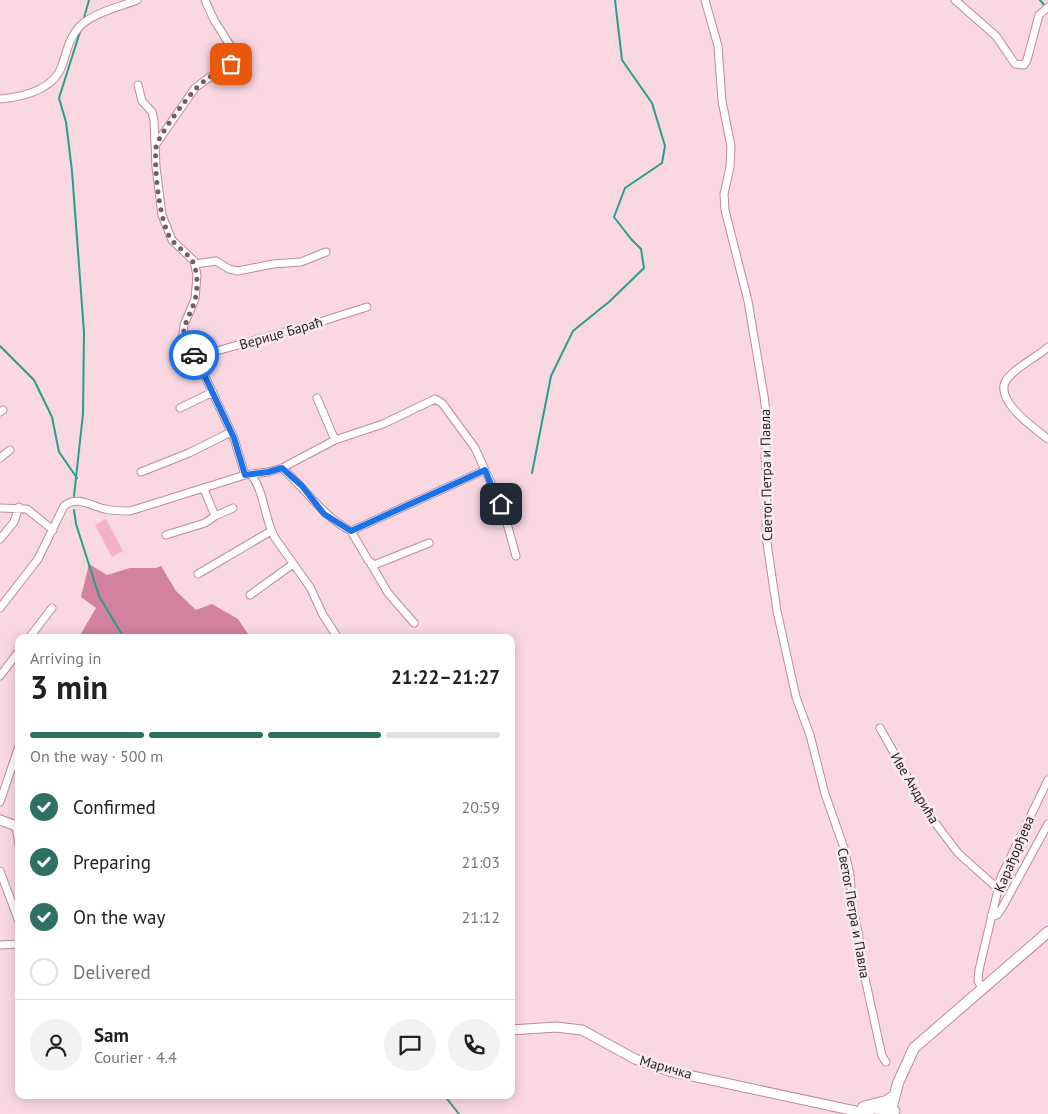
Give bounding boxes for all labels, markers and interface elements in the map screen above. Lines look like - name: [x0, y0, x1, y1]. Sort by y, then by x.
- pin: [210, 43, 252, 85]
- icon: bag: [217, 50, 245, 78]
- street label: Верице Бараћ: [237, 313, 325, 353]
- courier: [169, 330, 219, 380]
- icon: car: [180, 341, 208, 369]
- street label: Светог Петра и Павла: [756, 409, 776, 541]
- pin: [480, 483, 522, 525]
- icon: home: [487, 490, 515, 518]
- text: Arriving in: [30, 648, 101, 668]
- text: 21:22–21:27: [391, 665, 500, 689]
- text: 3 min: [30, 666, 108, 708]
- text: On the way · 500 m: [30, 746, 163, 766]
- street label: Иве Андрића: [887, 749, 943, 827]
- icon: check: [30, 793, 58, 821]
- text: Confirmed: [73, 795, 156, 819]
- text: 20:59: [462, 797, 500, 817]
- street label: Карађорђева: [990, 813, 1038, 895]
- street label: Светог Петра и Павла: [834, 846, 874, 980]
- icon: check: [30, 848, 58, 876]
- text: Preparing: [73, 850, 151, 874]
- text: 21:03: [462, 852, 500, 872]
- icon: check: [30, 903, 58, 931]
- text: On the way: [73, 905, 165, 929]
- text: 21:12: [462, 907, 500, 927]
- text: Delivered: [73, 960, 151, 984]
- button: person: [30, 1019, 82, 1071]
- button: chat: [384, 1019, 436, 1071]
- button: phone: [448, 1019, 500, 1071]
- text: Sam: [94, 1023, 129, 1047]
- text: Courier · 4.4: [94, 1047, 177, 1067]
- street label: Маричка: [638, 1051, 694, 1083]

